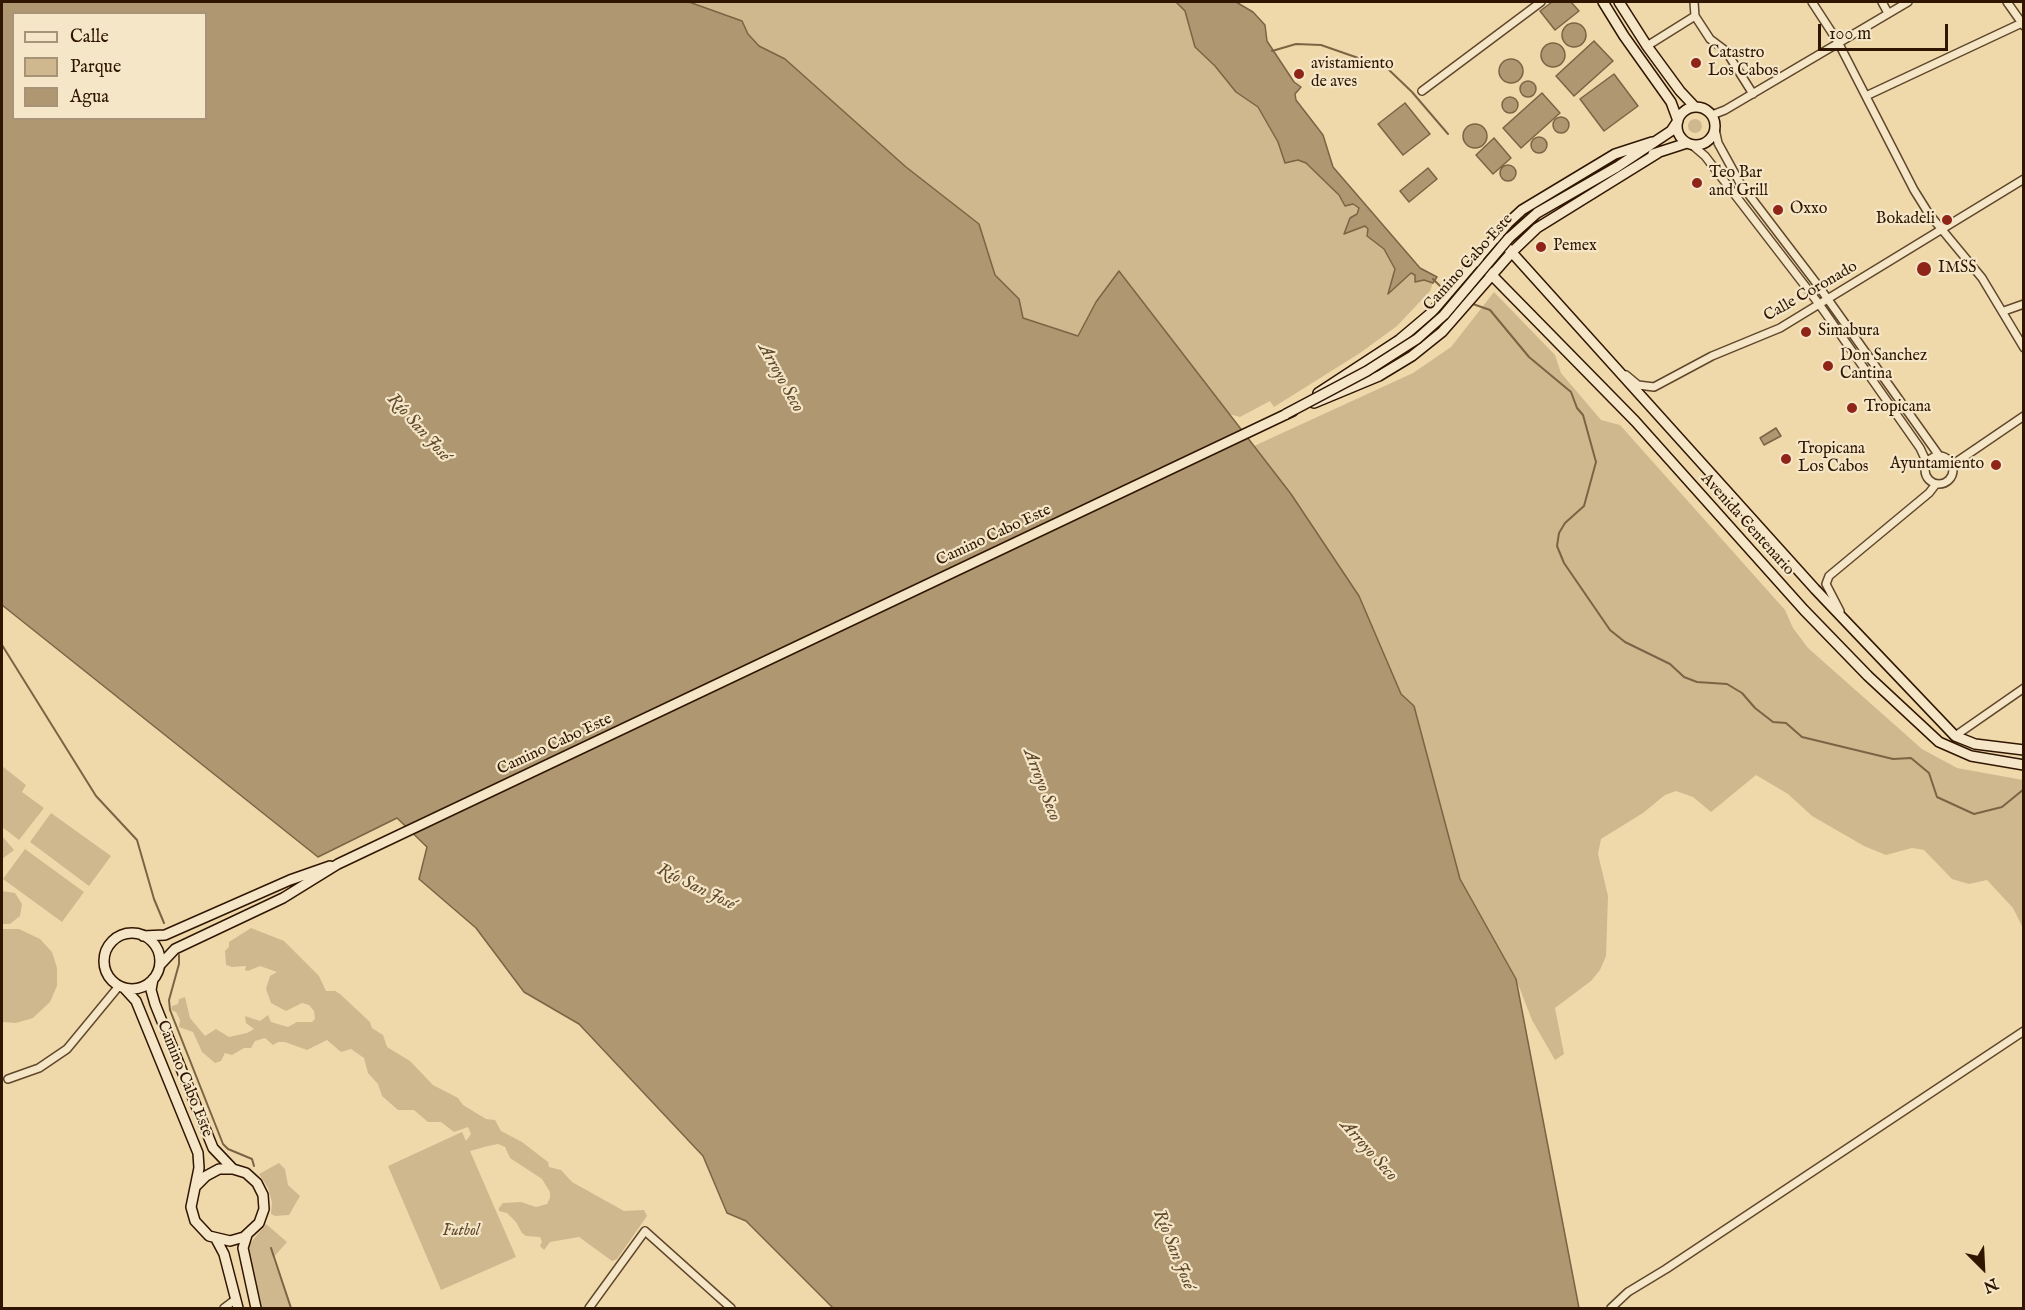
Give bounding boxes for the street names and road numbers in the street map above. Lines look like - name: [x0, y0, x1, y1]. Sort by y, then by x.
- street label: Camino Cabo Este: [1420, 210, 1518, 316]
- street label: Calle Coronado: [1761, 257, 1861, 327]
- street label: Avenida Centenario: [1696, 470, 1798, 580]
- street label: Camino Cabo Este: [934, 501, 1054, 571]
- street label: Camino Cabo Este: [495, 710, 615, 780]
- street label: Camino Cabo Este: [152, 1018, 216, 1140]

